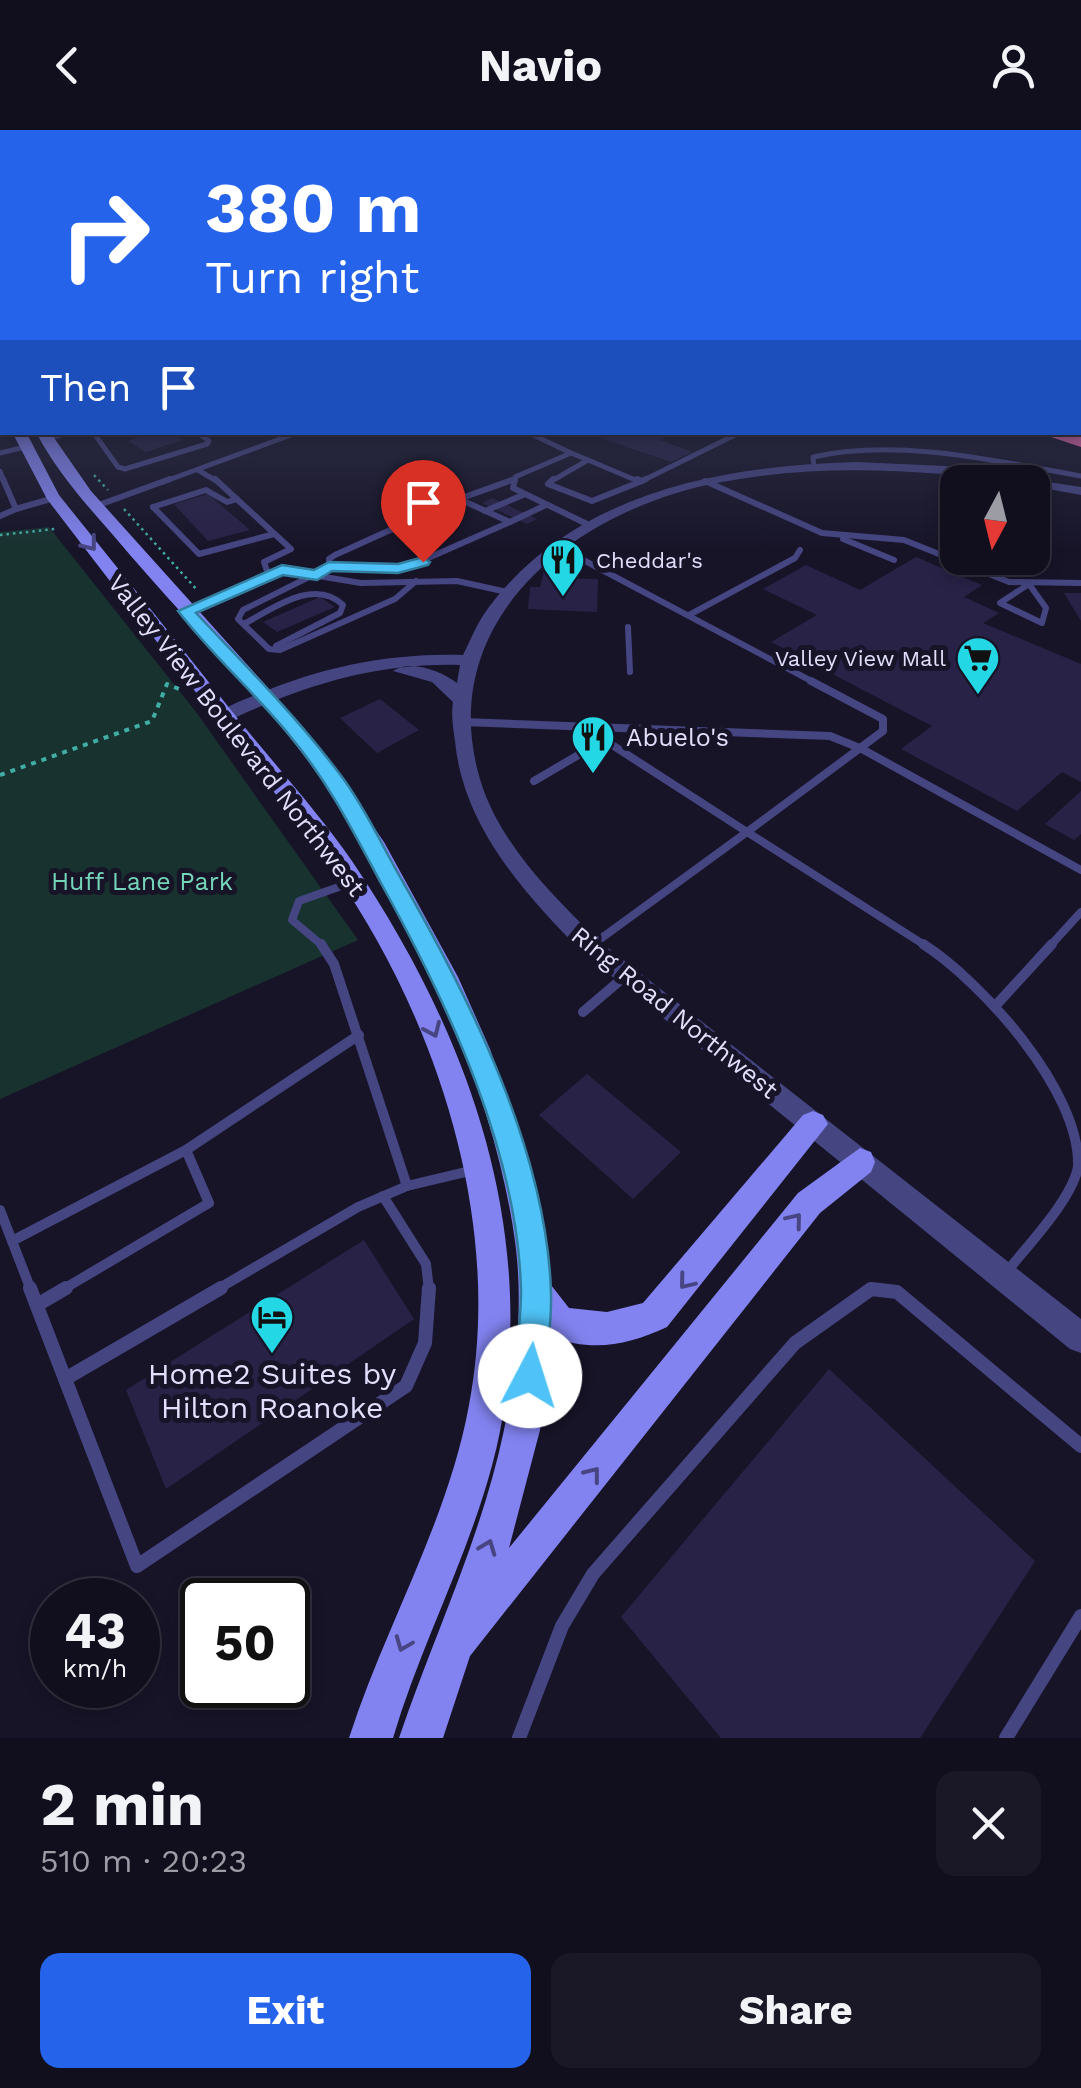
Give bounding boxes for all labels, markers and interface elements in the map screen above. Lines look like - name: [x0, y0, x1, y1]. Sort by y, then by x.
- icon: back: [40, 38, 95, 93]
- icon: person: [986, 38, 1041, 93]
- text: Navio: [479, 39, 602, 92]
- text: 380 m: [205, 167, 421, 249]
- icon: right: [40, 170, 170, 300]
- text: Turn right: [205, 251, 419, 304]
- icon: arrive: [151, 360, 206, 415]
- text: Then: [40, 366, 131, 410]
- pin: [381, 460, 466, 563]
- north arrow: [940, 465, 1050, 575]
- map controls: [940, 465, 1050, 575]
- icon: arrive: [396, 475, 451, 530]
- one-way arrow: [78, 533, 95, 551]
- restaurant icon: Cheddar's: [540, 537, 586, 598]
- place label: Cheddar's: [596, 548, 703, 573]
- street label: Valley View Boulevard Northwest: [102, 569, 371, 902]
- supermarket icon: Valley View Mall: [955, 635, 1001, 696]
- place label: Valley View Mall: [775, 646, 946, 671]
- restaurant icon: Abuelo's: [570, 714, 616, 775]
- place label: Abuelo's: [626, 723, 729, 752]
- park label: Huff Lane Park: [51, 867, 233, 896]
- street label: Ring Road Northwest: [566, 920, 784, 1105]
- one-way arrow: [420, 1020, 440, 1038]
- one-way arrow: [783, 1213, 801, 1231]
- one-way arrow: [680, 1270, 698, 1288]
- hotel icon: Home2 Suites by Hilton Roanoke: [249, 1294, 295, 1355]
- position arrow: [478, 1324, 582, 1428]
- place label: Home2 Suites by Hilton Roanoke: [148, 1356, 397, 1425]
- one-way arrow: [581, 1467, 598, 1485]
- one-way arrow: [476, 1539, 496, 1557]
- speed limit sign: 50: [180, 1578, 310, 1708]
- text: 43: [64, 1601, 126, 1660]
- one-way arrow: [395, 1635, 415, 1652]
- text: km/h: [63, 1654, 127, 1683]
- text: 2 min: [40, 1769, 204, 1840]
- button: close: [936, 1771, 1041, 1876]
- text: 510 m · 20:23: [40, 1842, 247, 1880]
- button: Exit: [40, 1953, 531, 2068]
- button: Share: [551, 1953, 1041, 2068]

